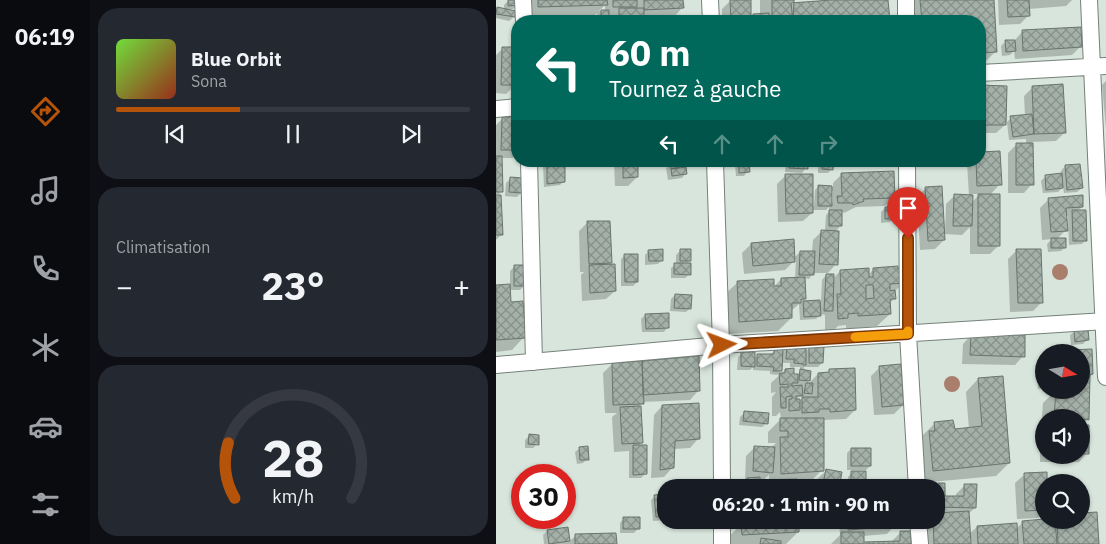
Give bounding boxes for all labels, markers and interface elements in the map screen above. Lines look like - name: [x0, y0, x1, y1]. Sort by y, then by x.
- text: 06:19: [15, 22, 75, 51]
- text: 60 m: [609, 30, 691, 76]
- icon: left: [526, 35, 591, 100]
- text: Blue Orbit: [191, 47, 281, 71]
- text: Sona: [191, 71, 227, 91]
- text: Tournez à gauche: [609, 74, 781, 103]
- icon: directions: [28, 94, 63, 129]
- icon: previous: [161, 120, 189, 148]
- icon: pause: [279, 120, 307, 148]
- icon: next: [397, 120, 425, 148]
- icon: left: [655, 130, 683, 158]
- icon: ahead: [708, 130, 736, 158]
- icon: ahead: [761, 130, 789, 158]
- icon: right: [814, 130, 842, 158]
- icon: music: [28, 173, 63, 208]
- pin: [887, 187, 929, 238]
- icon: arrive: [894, 194, 922, 222]
- text: Climatisation: [116, 237, 210, 257]
- icon: phone: [28, 251, 63, 286]
- text: 23°: [261, 261, 325, 310]
- text: −: [116, 268, 133, 305]
- text: +: [453, 268, 470, 305]
- position arrow: [695, 318, 747, 370]
- icon: climate: [28, 330, 63, 365]
- north arrow: [1035, 344, 1090, 399]
- map controls: [1035, 344, 1090, 529]
- icon: car: [28, 409, 63, 444]
- button: sound: [1035, 409, 1090, 464]
- text: 28: [262, 424, 324, 491]
- speed limit sign: 30: [511, 464, 576, 529]
- button: search: [1035, 474, 1090, 529]
- text: km/h: [272, 485, 314, 508]
- icon: filters: [28, 487, 63, 522]
- text: 06:20 · 1 min · 90 m: [712, 492, 890, 516]

